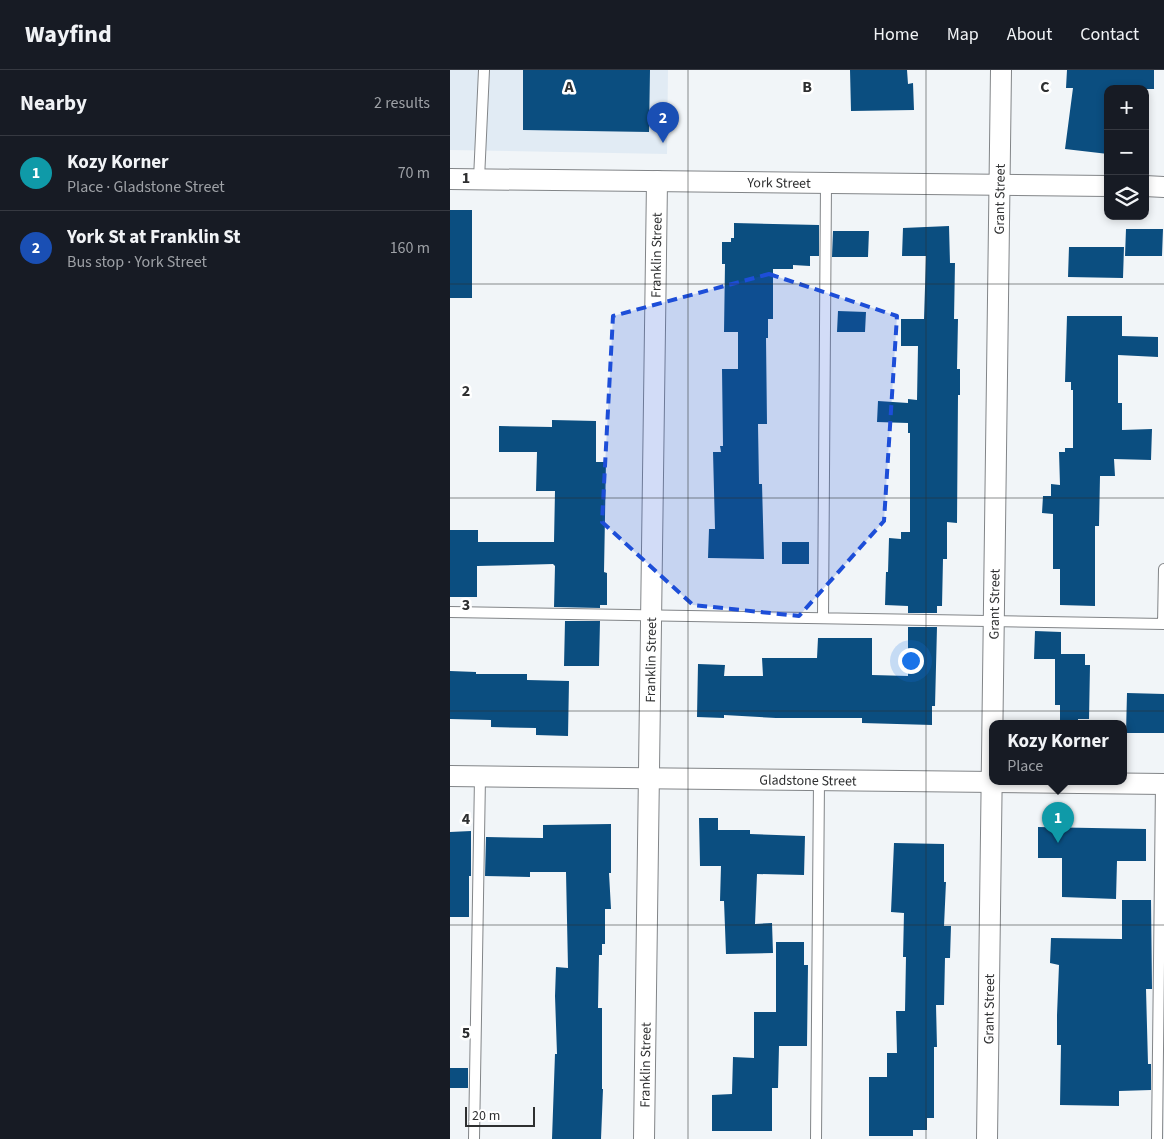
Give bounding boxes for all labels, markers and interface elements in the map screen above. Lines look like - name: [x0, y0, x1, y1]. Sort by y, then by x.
- text: Wayfind: [25, 17, 112, 52]
- text: Home: [873, 22, 919, 47]
- text: Map: [947, 22, 979, 47]
- text: About: [1007, 22, 1052, 47]
- text: Contact: [1080, 22, 1139, 47]
- text: A: [563, 76, 574, 98]
- text: B: [802, 76, 812, 98]
- text: C: [1040, 76, 1050, 98]
- map controls: [1104, 85, 1149, 220]
- button: +: [1104, 85, 1149, 130]
- text: Nearby: [20, 88, 87, 118]
- text: 2 results: [374, 92, 430, 114]
- pin: 2: [647, 102, 679, 143]
- button: −: [1104, 130, 1149, 175]
- text: Kozy Korner: [67, 149, 169, 176]
- text: 1: [32, 162, 40, 184]
- text: 70 m: [398, 162, 430, 184]
- street label: Grant Street: [990, 163, 1011, 235]
- text: 1: [462, 167, 470, 189]
- street label: York Street: [746, 173, 811, 194]
- button: layers: [1104, 175, 1149, 220]
- text: Place · Gladstone Street: [67, 176, 225, 198]
- street label: Franklin Street: [646, 212, 668, 298]
- text: York St at Franklin St: [67, 224, 241, 251]
- text: 2: [32, 237, 40, 259]
- text: 160 m: [390, 237, 430, 259]
- text: Bus stop · York Street: [67, 251, 207, 273]
- text: 2: [462, 380, 470, 402]
- street label: Grant Street: [985, 568, 1005, 639]
- text: 3: [462, 594, 470, 616]
- street label: Franklin Street: [641, 617, 662, 703]
- your location: [898, 648, 924, 674]
- popup: [989, 720, 1127, 785]
- text: Kozy Korner: [1007, 728, 1109, 755]
- text: Place: [1007, 755, 1043, 777]
- street label: Gladstone Street: [759, 770, 857, 792]
- pin: 1: [1042, 802, 1074, 843]
- text: 4: [462, 808, 471, 830]
- street label: Grant Street: [979, 973, 1000, 1044]
- text: 5: [462, 1022, 470, 1044]
- street label: Franklin Street: [635, 1022, 657, 1108]
- scale bar: [465, 1104, 535, 1127]
- text: 20 m: [472, 1106, 500, 1126]

